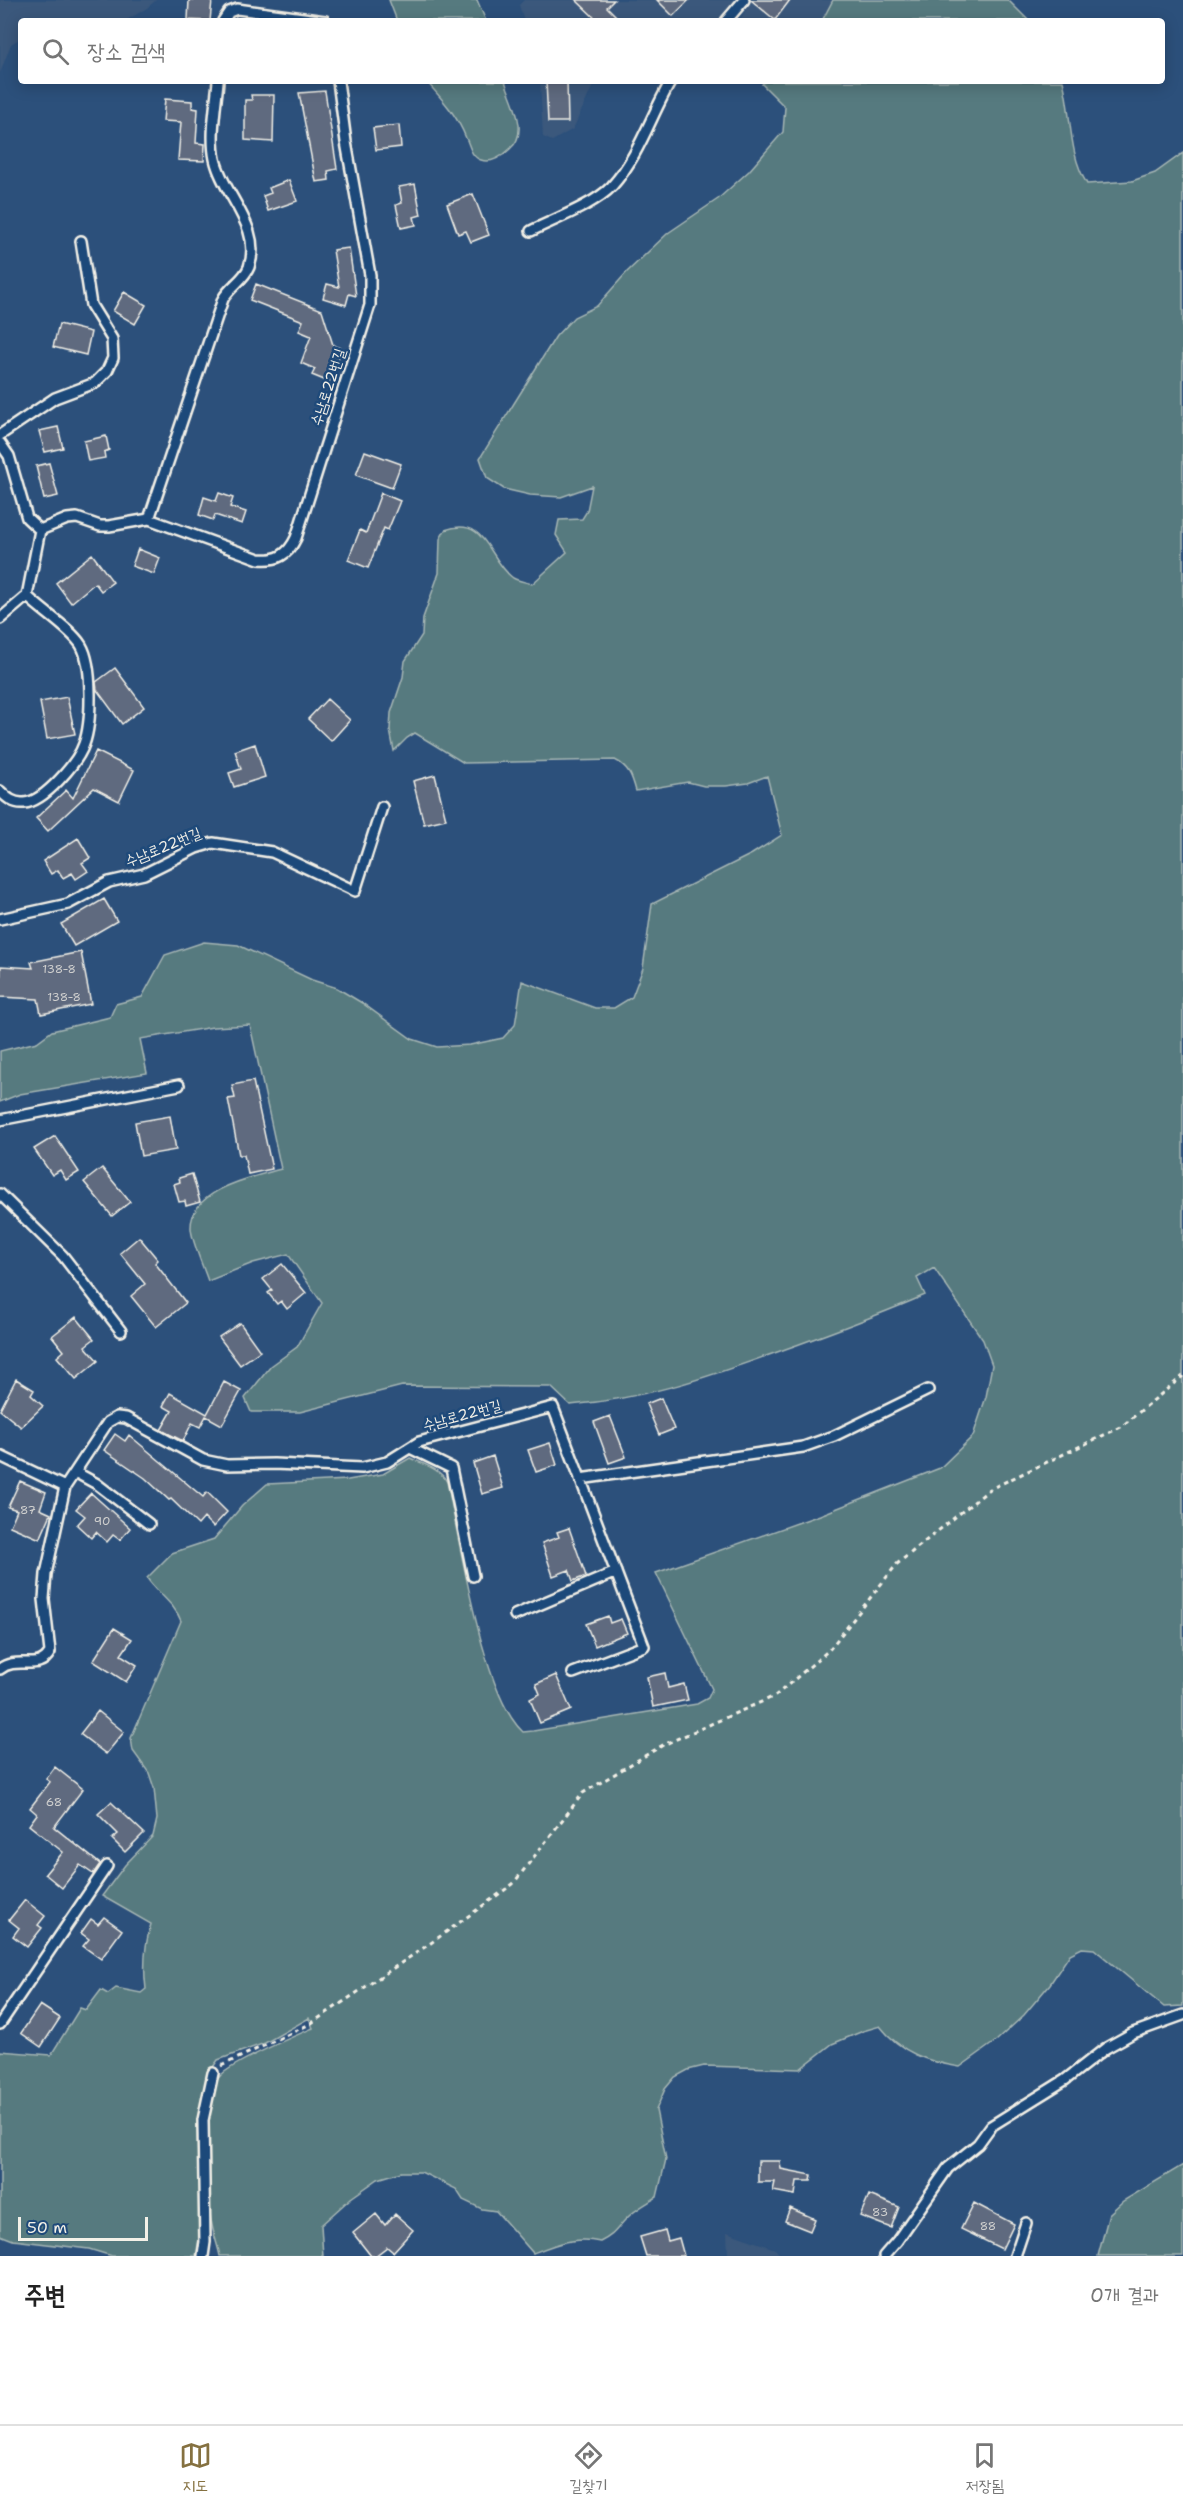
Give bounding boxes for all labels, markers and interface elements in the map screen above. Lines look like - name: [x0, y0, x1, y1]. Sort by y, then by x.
- search box: [18, 18, 1165, 84]
- icon: search: [39, 35, 72, 68]
- text: 장소 검색: [87, 37, 165, 66]
- street label: 수남로22번길: [306, 346, 350, 428]
- street label: 수남로22번길: [122, 823, 204, 871]
- house number: 138-8: [42, 961, 76, 977]
- house number: 138-8: [47, 989, 81, 1005]
- street label: 수남로22번길: [420, 1395, 504, 1435]
- house number: 87: [20, 1502, 36, 1518]
- house number: 90: [94, 1513, 110, 1529]
- house number: 68: [46, 1794, 62, 1810]
- house number: 83: [872, 2204, 888, 2220]
- scale bar: [18, 2214, 148, 2242]
- text: 50 m: [27, 2217, 67, 2238]
- house number: 88: [980, 2218, 996, 2234]
- text: 주변: [24, 2277, 66, 2312]
- text: 0개 결과: [1090, 2282, 1159, 2308]
- tab: 지도: [179, 2439, 212, 2496]
- tab: 길찾기: [569, 2439, 608, 2496]
- tab: 저장됨: [966, 2439, 1004, 2496]

